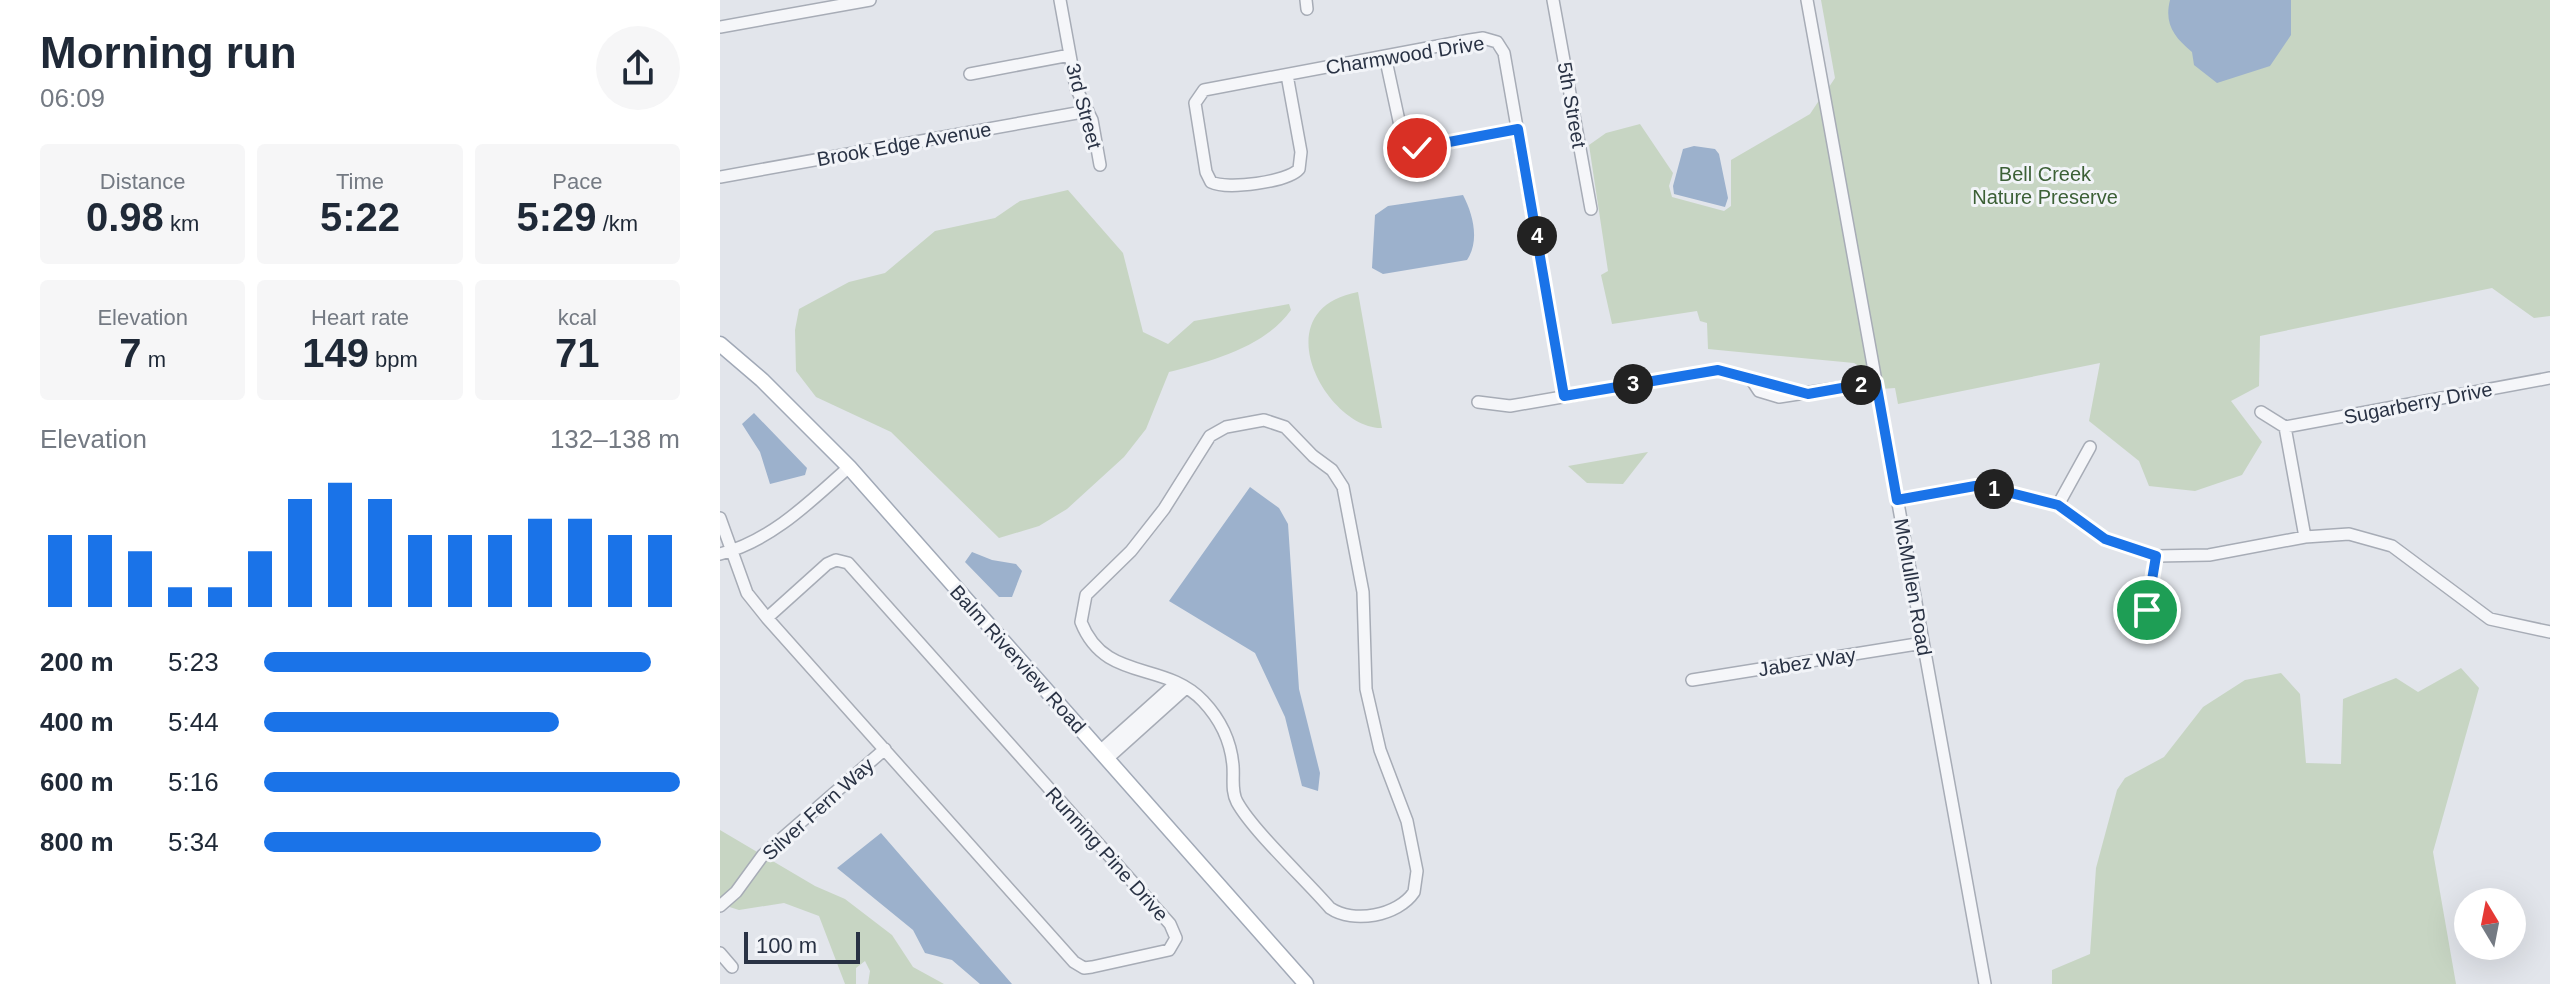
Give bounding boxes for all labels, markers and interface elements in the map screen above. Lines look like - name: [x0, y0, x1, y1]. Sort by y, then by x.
- button: share: [596, 26, 680, 110]
- text: Morning run: [40, 28, 297, 77]
- street label: Charmwood Drive: [1324, 32, 1486, 78]
- street label: 5th Street: [1554, 60, 1590, 150]
- street label: 3rd Street: [1062, 61, 1106, 152]
- text: 06:09: [40, 83, 105, 113]
- pin: [1383, 114, 1451, 182]
- street label: Brook Edge Avenue: [815, 118, 993, 170]
- icon: check: [1395, 126, 1439, 170]
- park label: Bell Creek Nature Preserve: [1972, 163, 2118, 208]
- text: Distance: [100, 169, 185, 194]
- text: Time: [336, 169, 384, 194]
- text: Pace: [552, 169, 602, 194]
- text: 0.98: [86, 195, 164, 239]
- text: 5:22: [320, 195, 400, 239]
- text: 5:29: [517, 195, 597, 239]
- text: km: [164, 211, 199, 236]
- text: /km: [597, 211, 638, 236]
- pin: 4: [1517, 216, 1557, 256]
- text: 4: [1531, 223, 1543, 248]
- text: Elevation: [97, 305, 188, 330]
- text: Heart rate: [311, 305, 409, 330]
- text: kcal: [558, 305, 597, 330]
- text: 7: [119, 331, 142, 375]
- text: 149: [302, 331, 369, 375]
- text: 71: [555, 331, 600, 375]
- text: m: [142, 347, 166, 372]
- text: bpm: [369, 347, 418, 372]
- pin: 3: [1613, 364, 1653, 404]
- pin: 2: [1841, 365, 1881, 405]
- text: 3: [1627, 371, 1639, 396]
- text: 2: [1855, 372, 1867, 397]
- street label: Sugarberry Drive: [2342, 378, 2494, 428]
- text: Elevation: [40, 424, 147, 454]
- text: 132–138 m: [550, 424, 680, 454]
- pin: 1: [1974, 469, 2014, 509]
- text: 1: [1988, 476, 2000, 501]
- street label: McMullen Road: [1890, 517, 1936, 657]
- pin: [2113, 576, 2181, 644]
- street label: Balm Riverview Road: [946, 581, 1090, 737]
- icon: arrive: [2125, 588, 2169, 632]
- street label: Jabez Way: [1757, 643, 1857, 681]
- text: 200 m: [40, 647, 114, 677]
- text: 5:23: [168, 647, 219, 677]
- text: 400 m: [40, 707, 114, 737]
- text: 5:44: [168, 707, 219, 737]
- street label: Silver Fern Way: [758, 753, 878, 865]
- text: 600 m: [40, 767, 114, 797]
- text: 5:16: [168, 767, 219, 797]
- street label: Running Pine Drive: [1041, 783, 1173, 925]
- text: 800 m: [40, 827, 114, 857]
- text: 5:34: [168, 827, 219, 857]
- north arrow: [2454, 888, 2526, 960]
- map controls: [2454, 888, 2526, 960]
- scale bar: [744, 928, 860, 964]
- text: 100 m: [756, 933, 817, 958]

